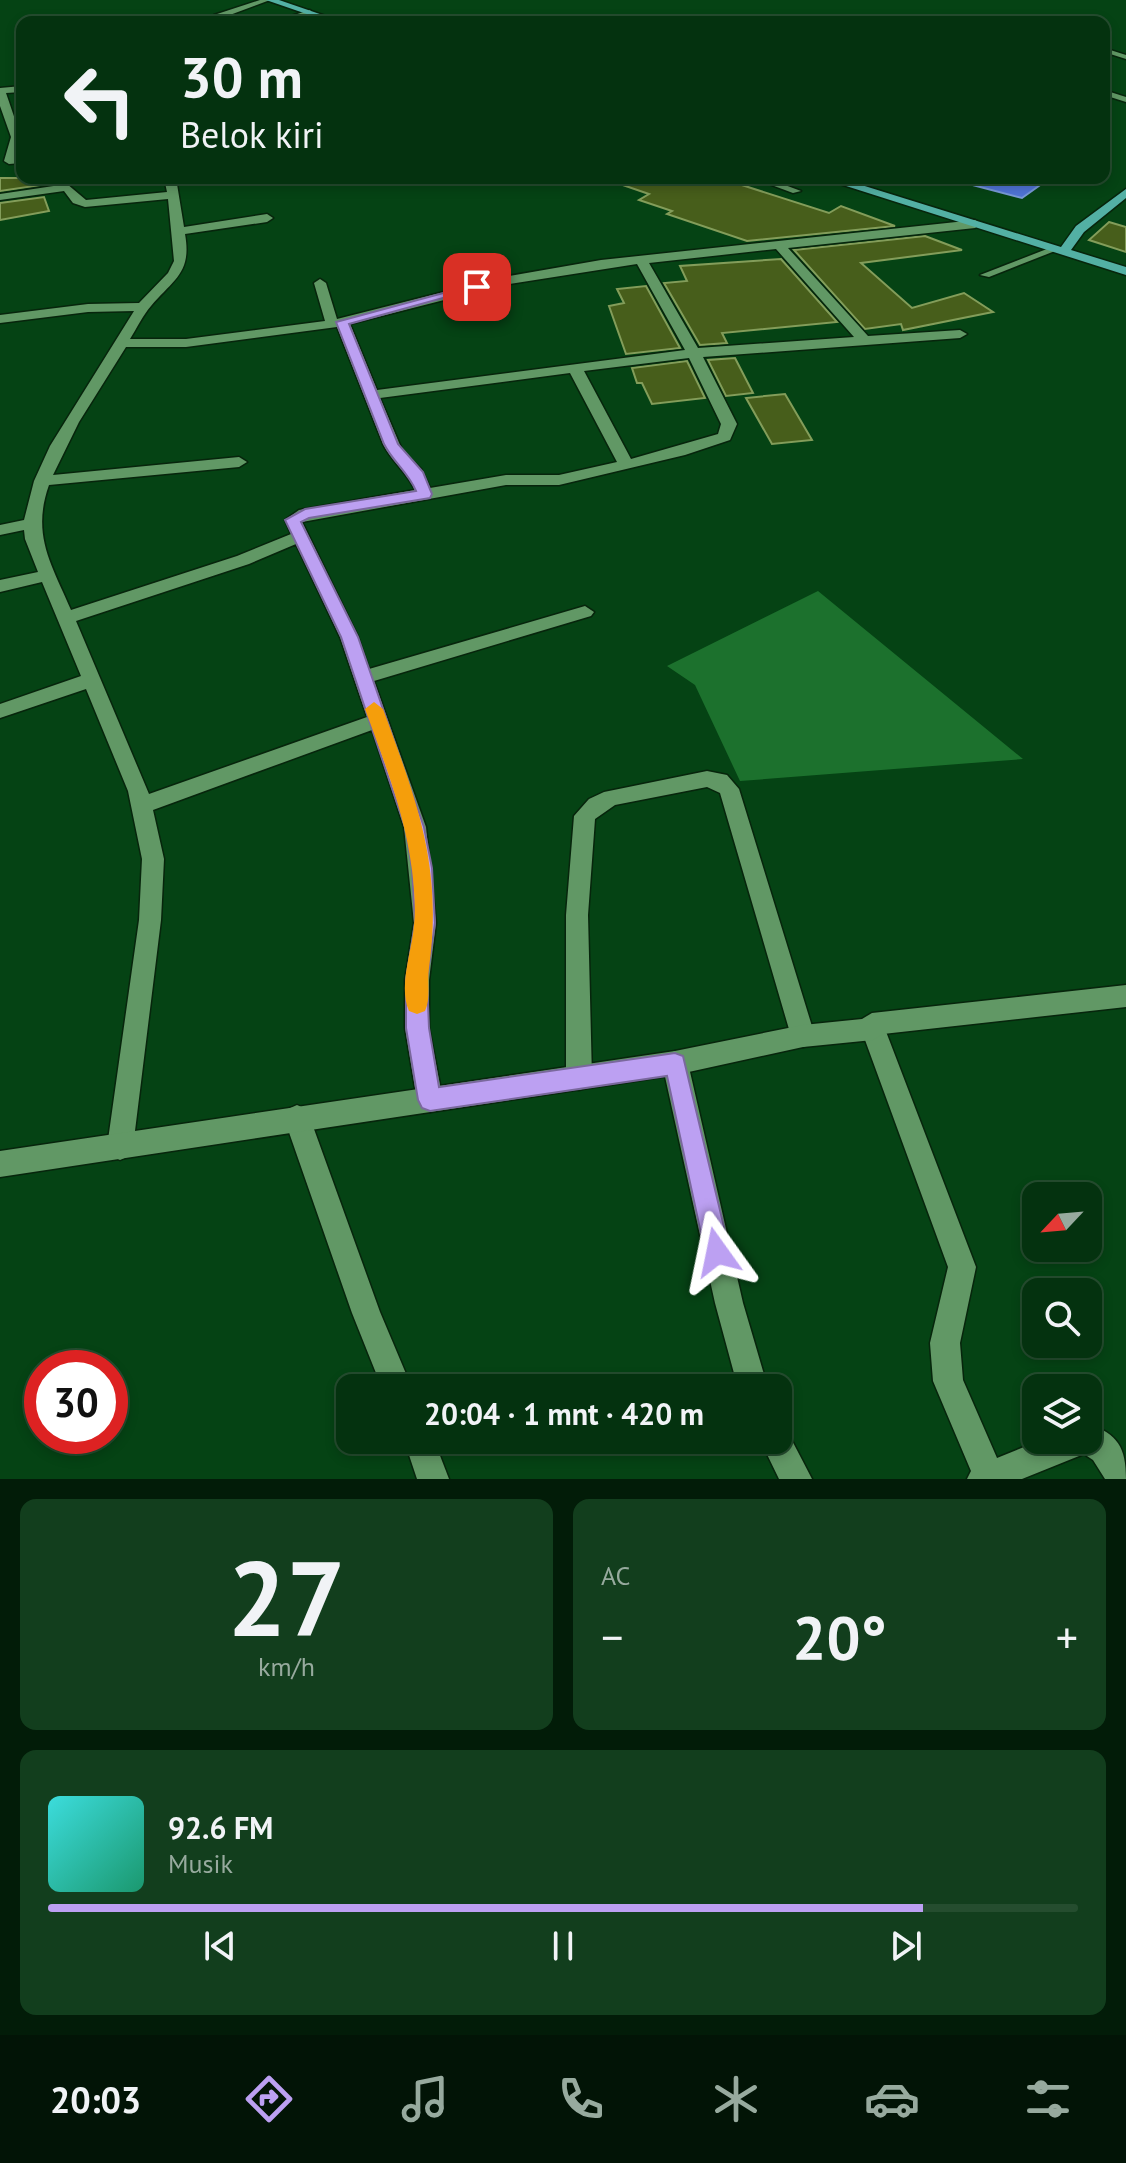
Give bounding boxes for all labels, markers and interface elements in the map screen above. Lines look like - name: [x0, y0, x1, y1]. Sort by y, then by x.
- text: 30 m: [180, 41, 303, 113]
- icon: left: [48, 48, 152, 152]
- text: Belok kiri: [180, 111, 324, 158]
- pin: [443, 253, 511, 321]
- icon: arrive: [455, 265, 499, 309]
- north arrow: [1022, 1182, 1102, 1262]
- map controls: [1022, 1182, 1102, 1454]
- position arrow: [675, 1210, 759, 1294]
- button: search: [1022, 1278, 1102, 1358]
- speed limit sign: 30: [24, 1350, 128, 1454]
- button: layers: [1022, 1374, 1102, 1454]
- text: 20:04 · 1 mnt · 420 m: [424, 1394, 704, 1433]
- text: 27: [228, 1530, 345, 1665]
- text: AC: [601, 1559, 630, 1592]
- text: 20°: [792, 1598, 887, 1676]
- text: −: [601, 1608, 623, 1665]
- text: +: [1056, 1608, 1078, 1665]
- text: km/h: [258, 1650, 315, 1683]
- text: 92.6 FM: [168, 1808, 273, 1847]
- text: Musik: [168, 1847, 233, 1880]
- icon: previous: [198, 1924, 242, 1968]
- icon: pause: [541, 1924, 585, 1968]
- icon: next: [884, 1924, 928, 1968]
- icon: directions: [241, 2071, 297, 2127]
- icon: music: [397, 2071, 453, 2127]
- icon: phone: [553, 2071, 609, 2127]
- icon: climate: [708, 2071, 764, 2127]
- icon: car: [864, 2071, 920, 2127]
- icon: filters: [1020, 2071, 1076, 2127]
- text: 20:03: [50, 2076, 141, 2123]

